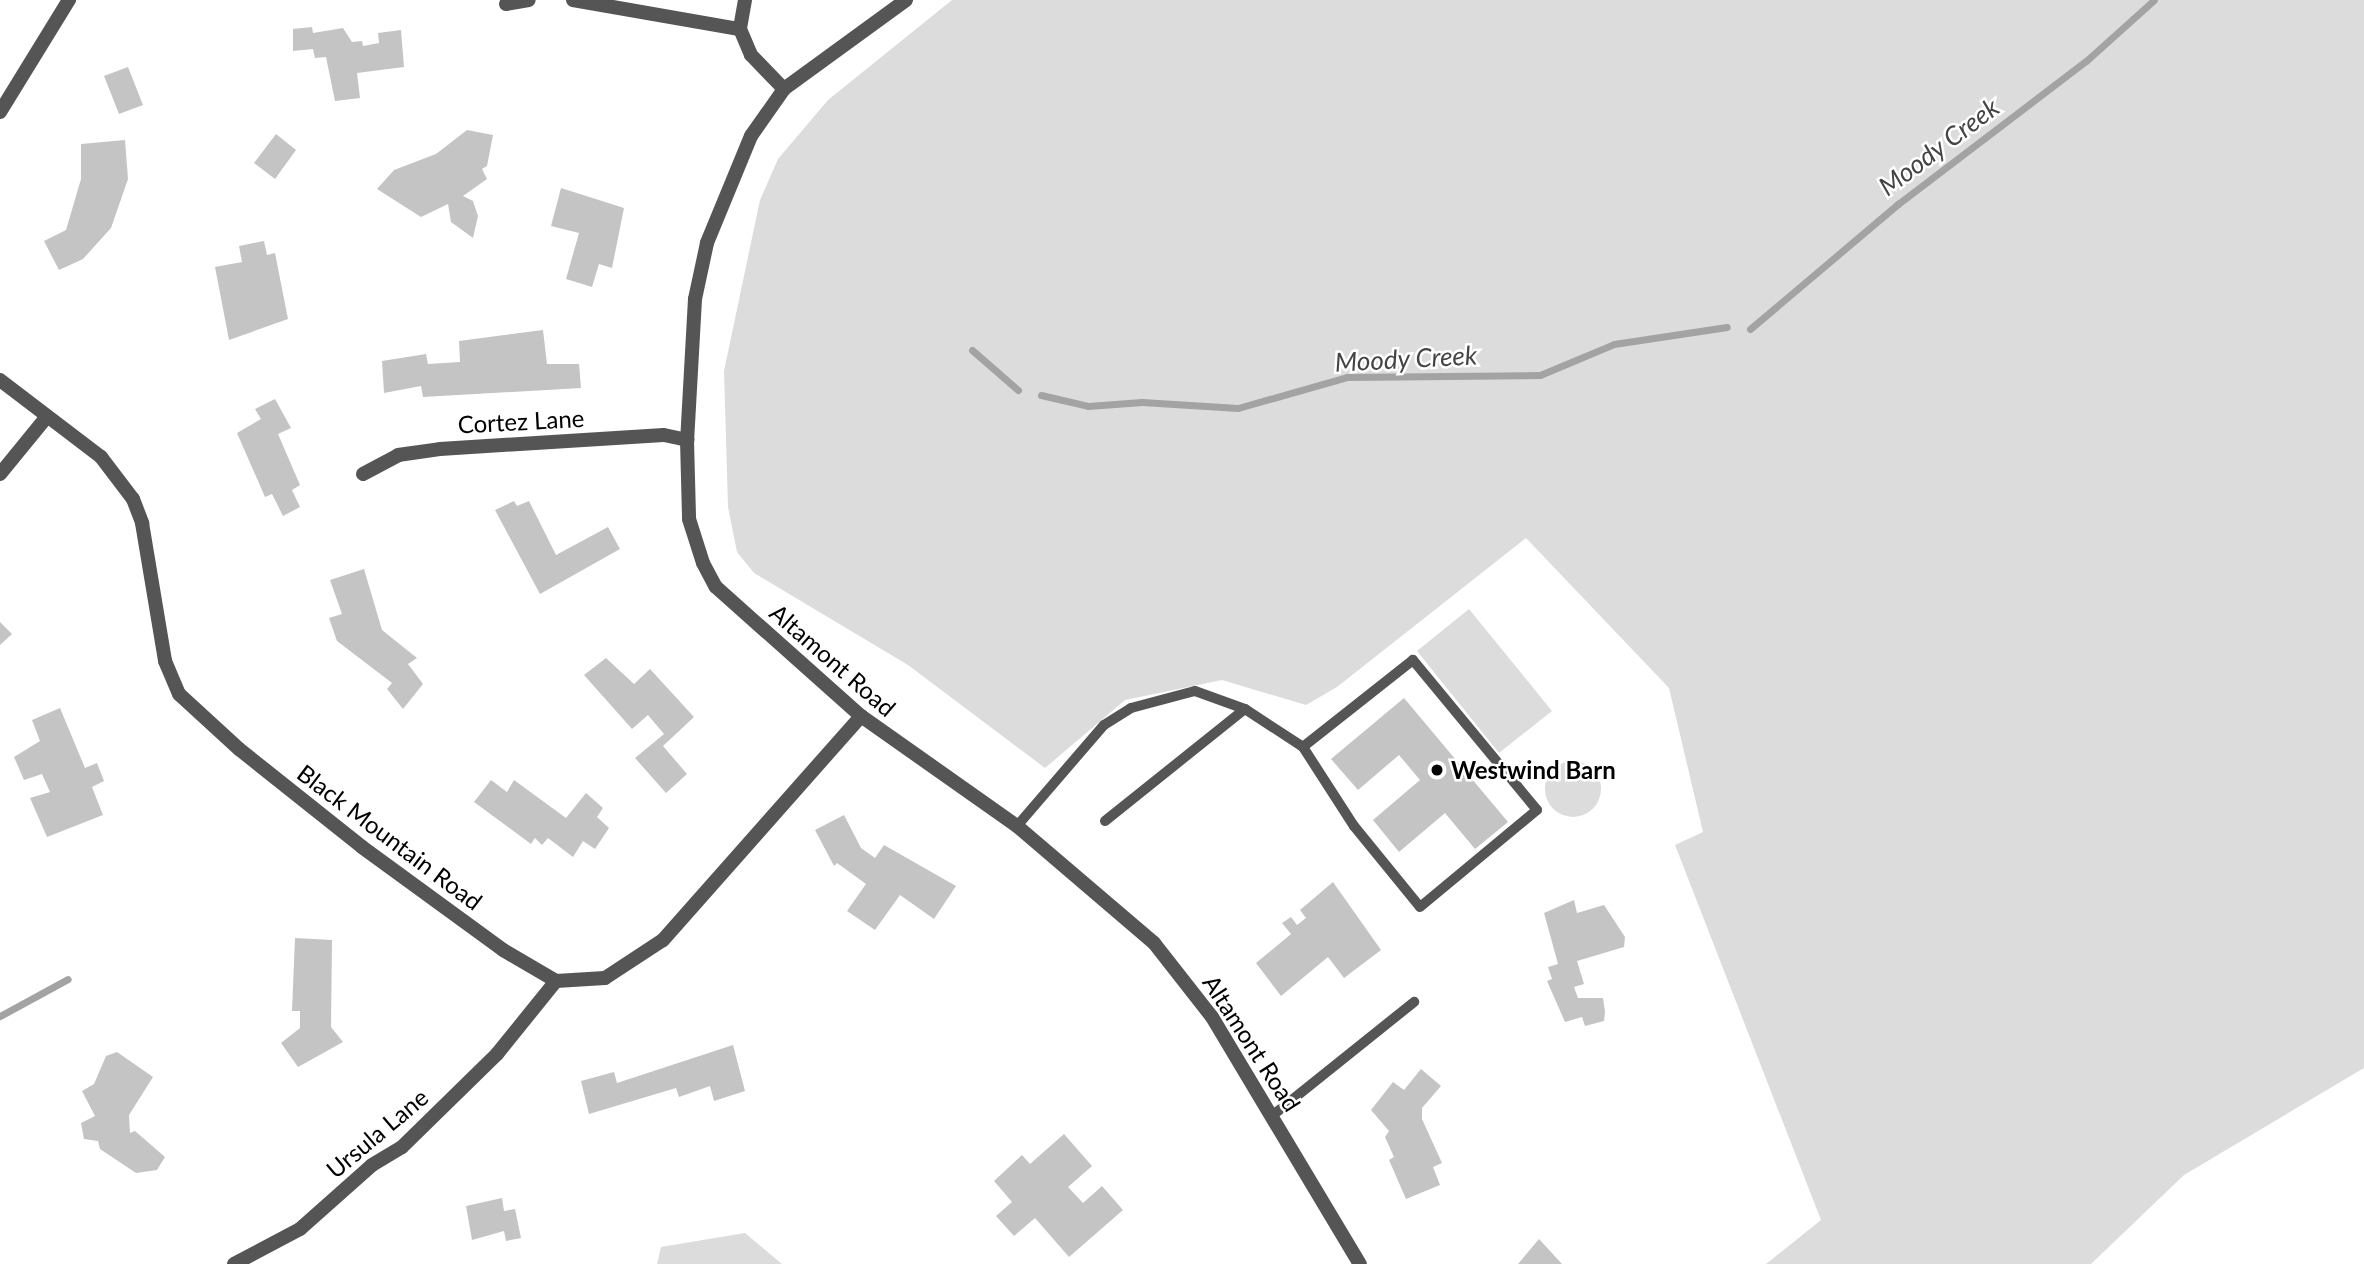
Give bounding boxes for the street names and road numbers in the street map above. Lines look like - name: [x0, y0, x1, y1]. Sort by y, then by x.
- street label: Cortez Lane: [457, 403, 585, 439]
- street label: Altamont Road: [764, 598, 902, 722]
- street label: Black Mountain Road: [292, 758, 488, 916]
- street label: Altamont Road: [1197, 969, 1307, 1117]
- street label: Ursula Lane: [320, 1082, 434, 1184]

